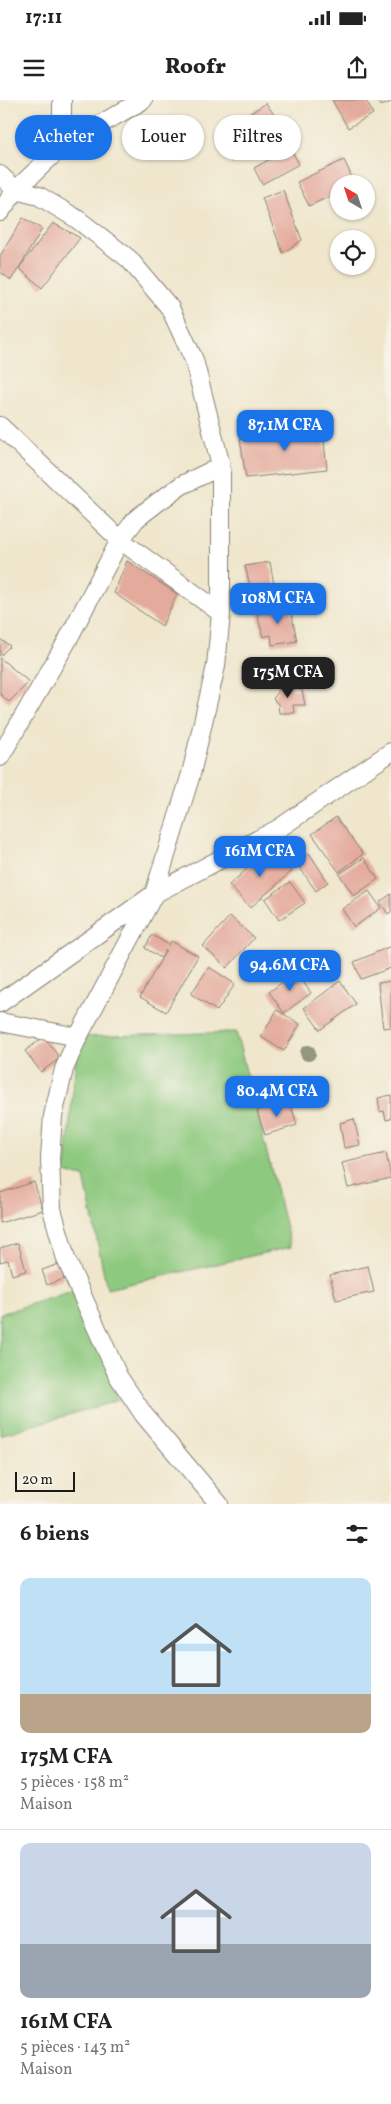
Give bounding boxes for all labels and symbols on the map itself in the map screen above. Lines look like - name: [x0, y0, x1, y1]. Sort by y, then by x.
- north arrow: [330, 175, 375, 220]
- pin: 87.1M CFA: [228, 410, 342, 452]
- pin: 108M CFA: [226, 582, 330, 625]
- pin: 175M CFA: [236, 656, 340, 699]
- pin: 161M CFA: [208, 836, 312, 878]
- pin: 94.6M CFA: [233, 950, 347, 992]
- pin: 80.4M CFA: [220, 1076, 334, 1118]
- scale bar: [15, 1469, 75, 1492]

